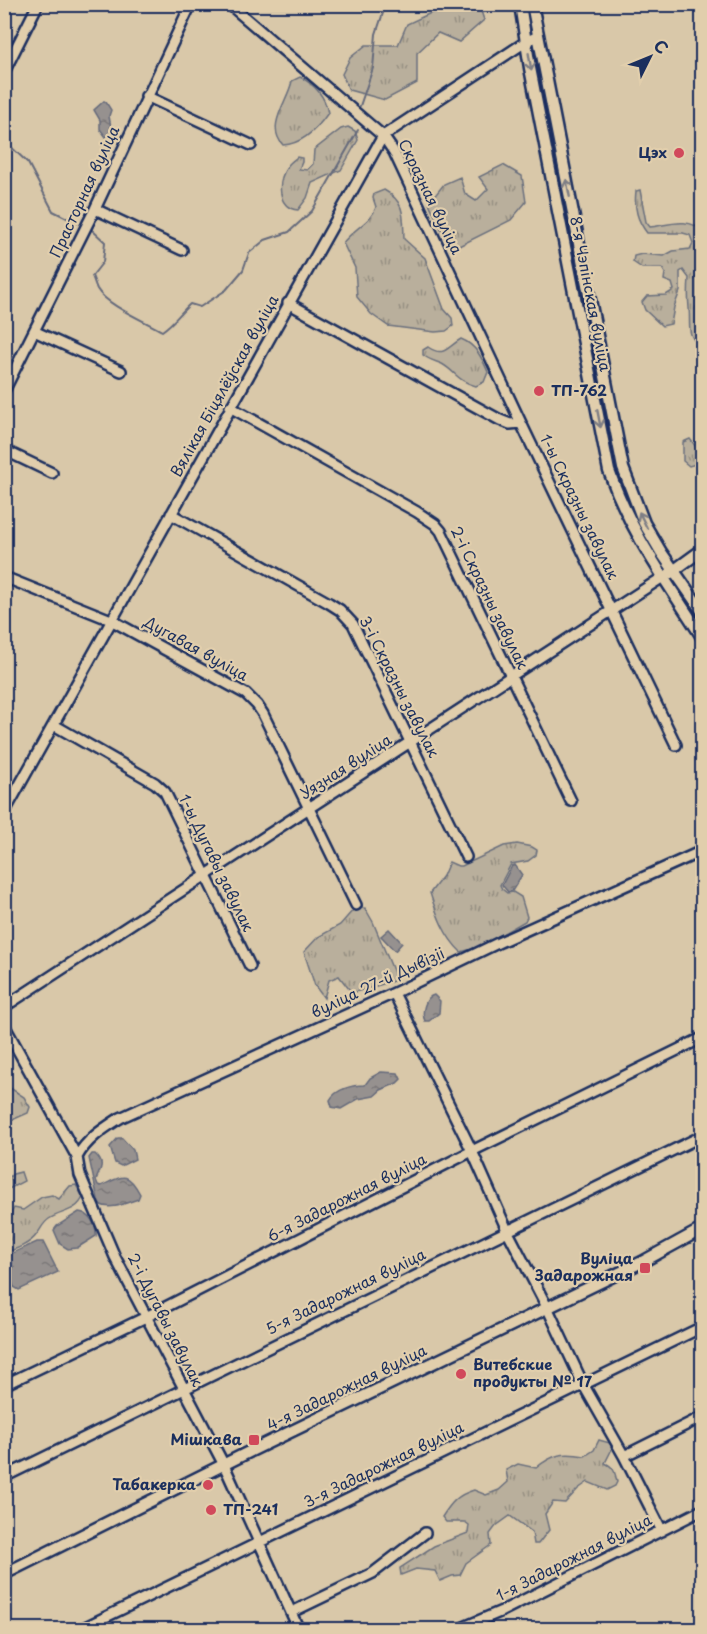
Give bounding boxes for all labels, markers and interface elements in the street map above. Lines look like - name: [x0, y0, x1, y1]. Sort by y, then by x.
- north arrow: [620, 27, 680, 87]
- text: С: [649, 33, 675, 59]
- one-way arrow: [524, 52, 535, 72]
- street label: Прасторная вуліца: [43, 121, 125, 261]
- street label: Скразная вуліца: [393, 135, 470, 259]
- place label: Цэх: [638, 140, 668, 163]
- marker: Цэх: [672, 146, 686, 160]
- one-way arrow: [562, 178, 573, 198]
- street label: 8-я Чэпінская вуліца: [565, 214, 618, 374]
- street label: Вялікая Біцялёўская вуліца: [164, 289, 284, 481]
- place label: ТП-762: [551, 378, 607, 401]
- marker: ТП-762: [532, 384, 546, 398]
- one-way arrow: [594, 408, 605, 428]
- street label: 1-ы Скразны завулак: [535, 430, 626, 583]
- one-way arrow: [637, 512, 649, 530]
- street label: 2-і Скразны завулак: [446, 522, 535, 673]
- street label: Дугавая вуліца: [140, 609, 254, 686]
- street label: 3-і Скразны завулак: [355, 612, 446, 761]
- street label: Уязная вуліца: [295, 727, 396, 804]
- street label: 1-ы Дугавы завулак: [174, 790, 261, 935]
- street label: вуліца 27-й Дывізіі: [307, 941, 448, 1023]
- street label: 6-я Задарожная вуліца: [263, 1146, 431, 1247]
- street label: 5-я Задарожная вуліца: [261, 1242, 430, 1339]
- place label: Вуліца Задарожная: [534, 1246, 634, 1286]
- street label: 2-і Дугавы завулак: [123, 1249, 210, 1390]
- marker: Вуліца Задарожная: [638, 1261, 652, 1275]
- street label: 4-я Задарожная вуліца: [262, 1337, 431, 1435]
- place label: Витебские продукты № 17: [473, 1352, 592, 1392]
- marker: Витебские продукты № 17: [454, 1367, 468, 1381]
- street label: 3-я Задарожная вуліца: [299, 1414, 468, 1512]
- place label: Мішкава: [170, 1427, 243, 1450]
- marker: Мішкава: [247, 1433, 261, 1447]
- place label: Табакерка: [112, 1472, 196, 1495]
- marker: Табакерка: [201, 1478, 215, 1492]
- place label: ТП-241: [223, 1497, 278, 1520]
- marker: ТП-241: [204, 1503, 218, 1517]
- street label: 1-я Задарожная вуліца: [491, 1507, 656, 1606]

